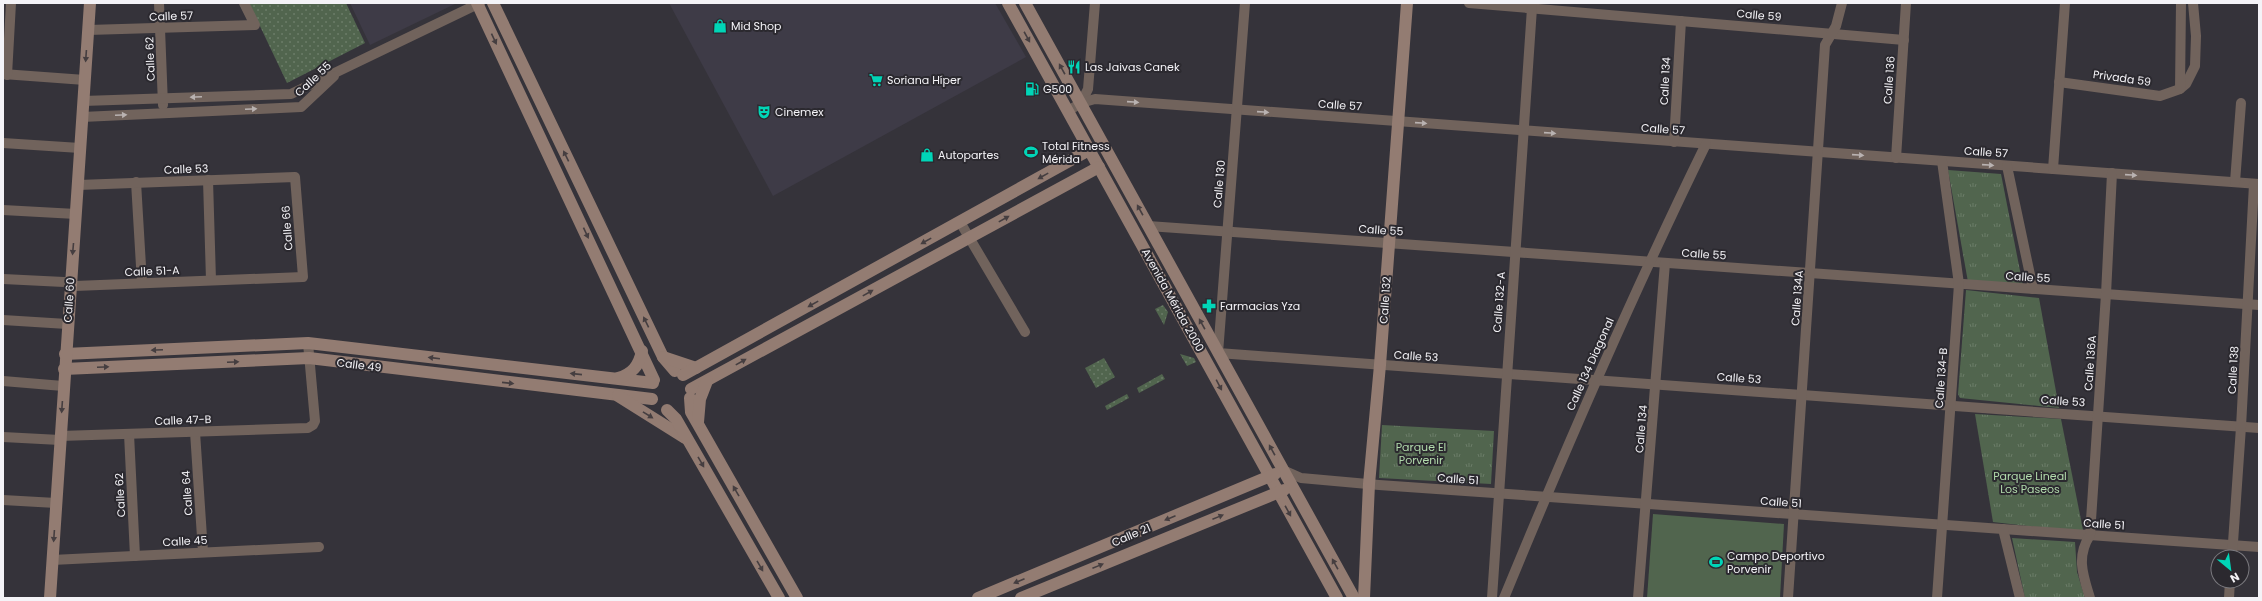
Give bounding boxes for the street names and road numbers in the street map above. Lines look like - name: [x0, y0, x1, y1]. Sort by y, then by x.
- street label: Calle 59: [1736, 5, 1782, 25]
- street label: Calle 57: [149, 7, 193, 25]
- street label: Calle 62: [141, 37, 159, 81]
- street label: Calle 136: [1879, 55, 1899, 105]
- street label: Calle 134: [1656, 57, 1674, 105]
- street label: Calle 55: [291, 58, 335, 100]
- street label: Privada 59: [2092, 66, 2152, 90]
- street label: Calle 57: [1317, 95, 1363, 115]
- street label: Calle 57: [1640, 119, 1686, 139]
- street label: Calle 57: [1963, 142, 2009, 162]
- street label: Calle 130: [1209, 159, 1229, 209]
- street label: Calle 53: [163, 160, 209, 178]
- street label: Calle 66: [277, 205, 297, 251]
- street label: Calle 55: [1358, 220, 1404, 240]
- street label: Calle 55: [1681, 244, 1727, 264]
- street label: Avenida Mérida 2000: [1138, 245, 1208, 355]
- street label: Calle 51-A: [124, 262, 180, 280]
- street label: Calle 55: [2005, 267, 2051, 287]
- street label: Calle 134A: [1787, 269, 1807, 326]
- street label: Calle 132-A: [1489, 270, 1509, 333]
- street label: Calle 132: [1375, 276, 1395, 324]
- street label: Calle 60: [59, 277, 79, 323]
- street label: Calle 134 Diagonal: [1562, 315, 1618, 413]
- street label: Calle 136A: [2080, 334, 2100, 391]
- street label: Calle 53: [1393, 346, 1439, 366]
- street label: Calle 138: [2224, 346, 2242, 394]
- street label: Calle 134-B: [1931, 347, 1951, 409]
- street label: Calle 49: [336, 354, 382, 376]
- street label: Calle 53: [1716, 368, 1762, 388]
- street label: Calle 53: [2040, 391, 2086, 411]
- street label: Calle 134: [1631, 404, 1651, 454]
- street label: Calle 47-B: [154, 411, 212, 429]
- street label: Calle 64: [177, 470, 197, 516]
- street label: Calle 51: [1437, 470, 1479, 488]
- street label: Calle 62: [111, 472, 129, 518]
- street label: Calle 51: [1760, 493, 1802, 511]
- street label: Calle 51: [2083, 515, 2125, 533]
- street label: Calle 21: [1109, 520, 1153, 550]
- street label: Calle 45: [162, 532, 208, 550]

